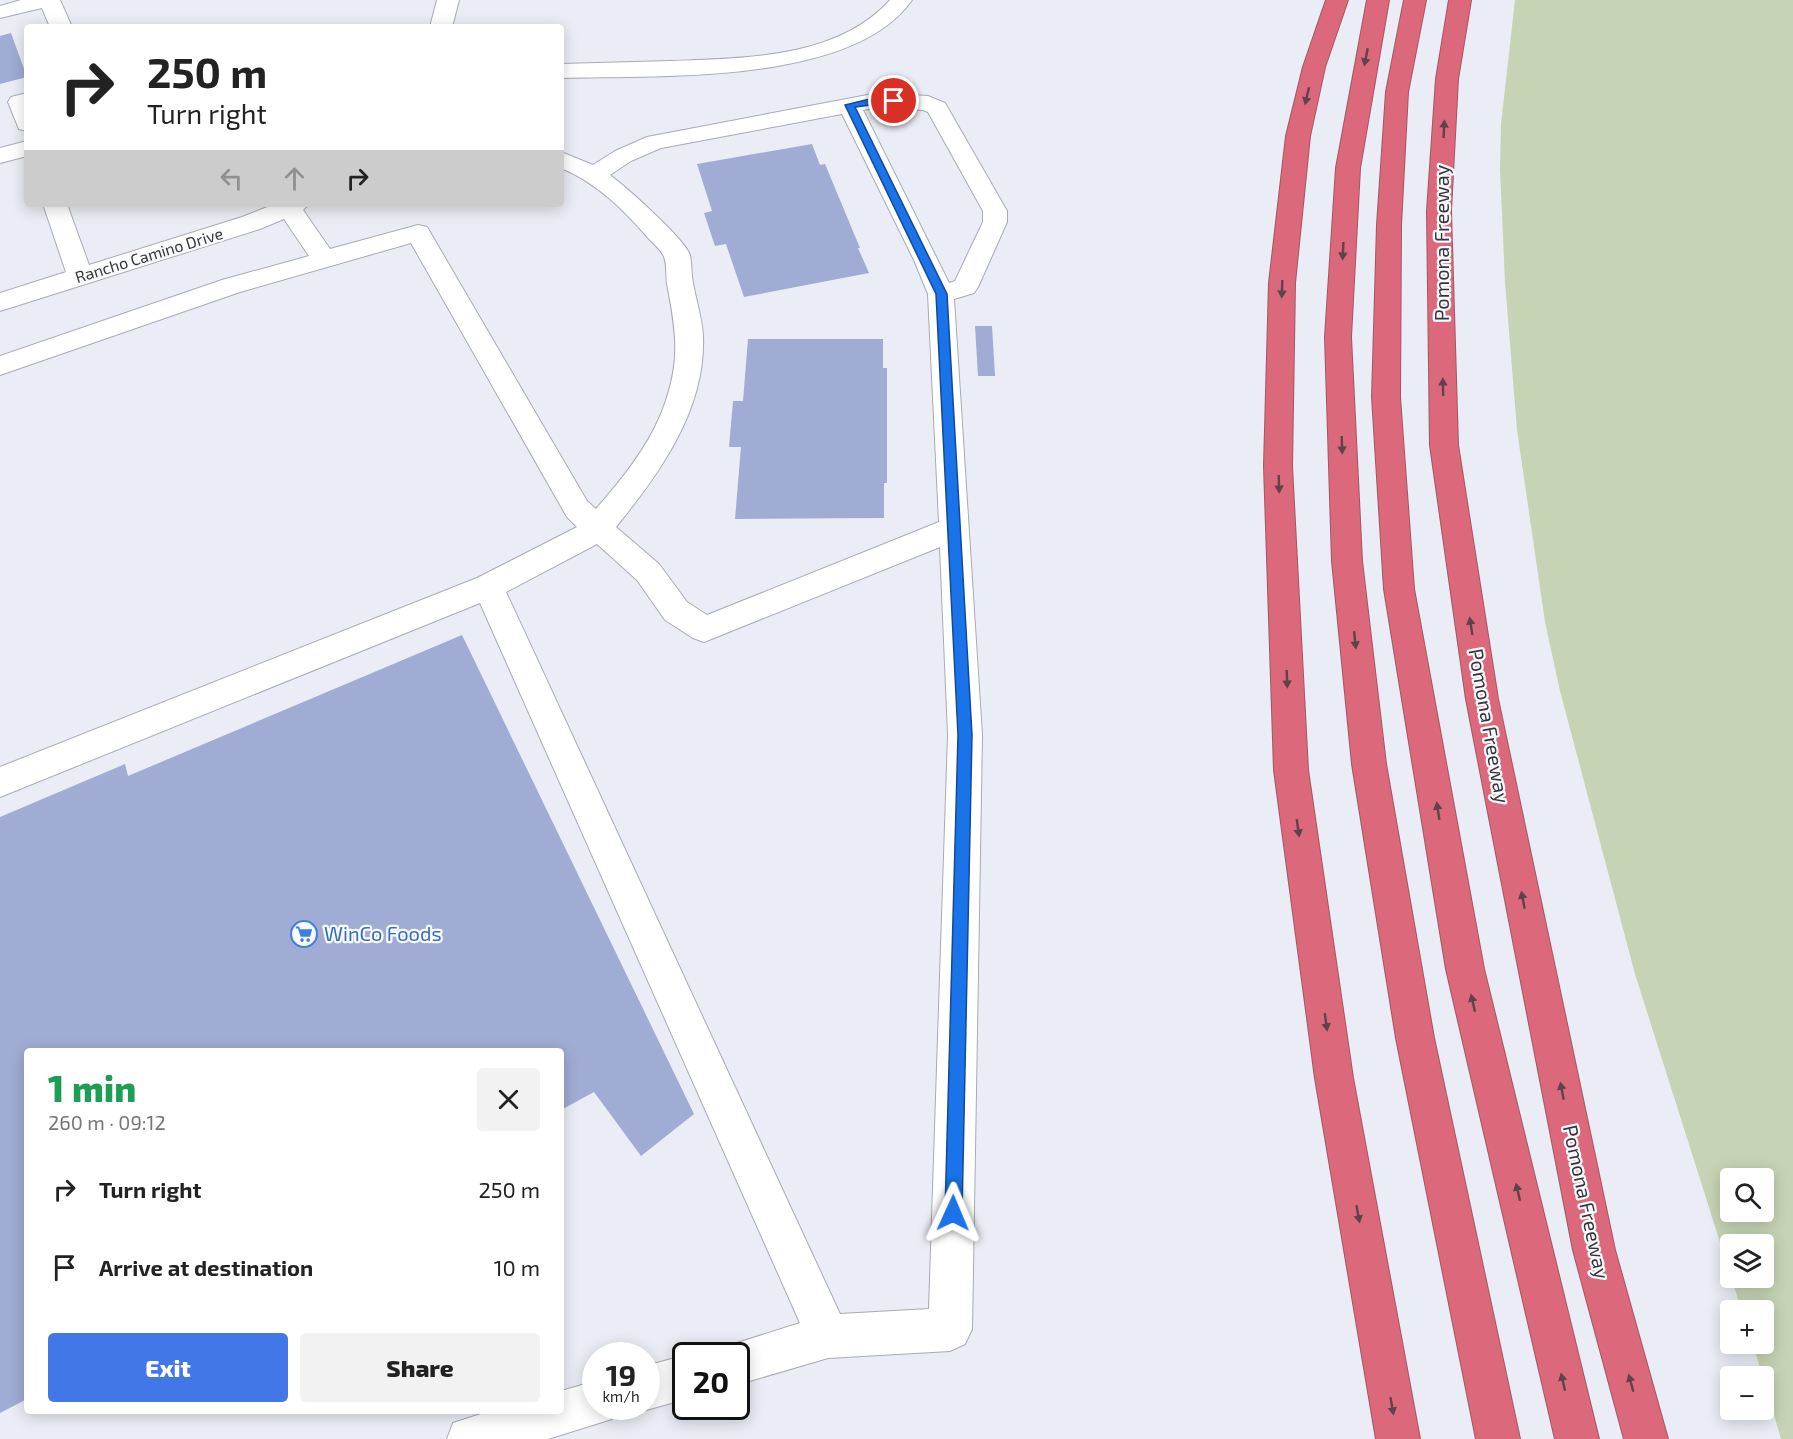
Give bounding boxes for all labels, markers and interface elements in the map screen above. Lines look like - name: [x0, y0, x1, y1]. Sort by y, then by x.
- text: 250 m: [147, 46, 267, 96]
- icon: right: [48, 48, 126, 126]
- one-way arrow: [1361, 48, 1370, 67]
- pin: [868, 75, 919, 126]
- icon: arrive: [877, 84, 910, 117]
- one-way arrow: [1302, 86, 1311, 105]
- text: Turn right: [147, 97, 267, 129]
- one-way arrow: [1439, 119, 1449, 138]
- icon: left: [215, 162, 248, 195]
- icon: ahead: [278, 162, 311, 195]
- icon: right: [341, 162, 374, 195]
- street label: Pomona Freeway: [1429, 164, 1453, 321]
- street label: Rancho Camino Drive: [73, 223, 225, 286]
- one-way arrow: [1338, 241, 1348, 260]
- one-way arrow: [1278, 279, 1287, 298]
- one-way arrow: [1438, 377, 1448, 396]
- one-way arrow: [1338, 436, 1347, 455]
- one-way arrow: [1274, 474, 1283, 493]
- one-way arrow: [1467, 616, 1476, 635]
- one-way arrow: [1351, 631, 1360, 650]
- street label: Pomona Freeway: [1465, 647, 1515, 805]
- one-way arrow: [1282, 669, 1291, 688]
- one-way arrow: [1434, 801, 1443, 820]
- one-way arrow: [1294, 819, 1303, 838]
- one-way arrow: [1518, 890, 1527, 909]
- supermarket icon: WinCo Foods: [289, 919, 319, 949]
- place label: WinCo Foods: [324, 921, 442, 945]
- one-way arrow: [1467, 994, 1477, 1012]
- one-way arrow: [1321, 1012, 1330, 1031]
- text: 1 min: [48, 1066, 136, 1109]
- button: close: [477, 1068, 540, 1131]
- one-way arrow: [1557, 1081, 1566, 1100]
- text: 260 m · 09:12: [48, 1110, 166, 1134]
- street label: Pomona Freeway: [1559, 1123, 1615, 1281]
- map controls: [1720, 1168, 1774, 1420]
- button: search: [1720, 1168, 1774, 1222]
- icon: right: [48, 1173, 81, 1206]
- text: Turn right: [99, 1176, 201, 1202]
- text: 250 m: [478, 1176, 540, 1202]
- position arrow: [921, 1181, 985, 1245]
- one-way arrow: [1512, 1183, 1522, 1202]
- one-way arrow: [1354, 1204, 1363, 1223]
- button: layers: [1720, 1234, 1774, 1288]
- icon: arrive: [48, 1251, 81, 1284]
- text: Arrive at destination: [99, 1254, 313, 1280]
- text: 10 m: [494, 1254, 540, 1280]
- button: +: [1720, 1300, 1774, 1354]
- button: Exit: [48, 1333, 288, 1402]
- button: Share: [300, 1333, 540, 1402]
- speed limit sign: 20: [672, 1342, 750, 1420]
- text: 19: [606, 1356, 636, 1392]
- button: −: [1720, 1366, 1774, 1420]
- one-way arrow: [1558, 1373, 1568, 1391]
- one-way arrow: [1625, 1373, 1635, 1392]
- text: km/h: [602, 1387, 640, 1405]
- one-way arrow: [1388, 1396, 1397, 1415]

